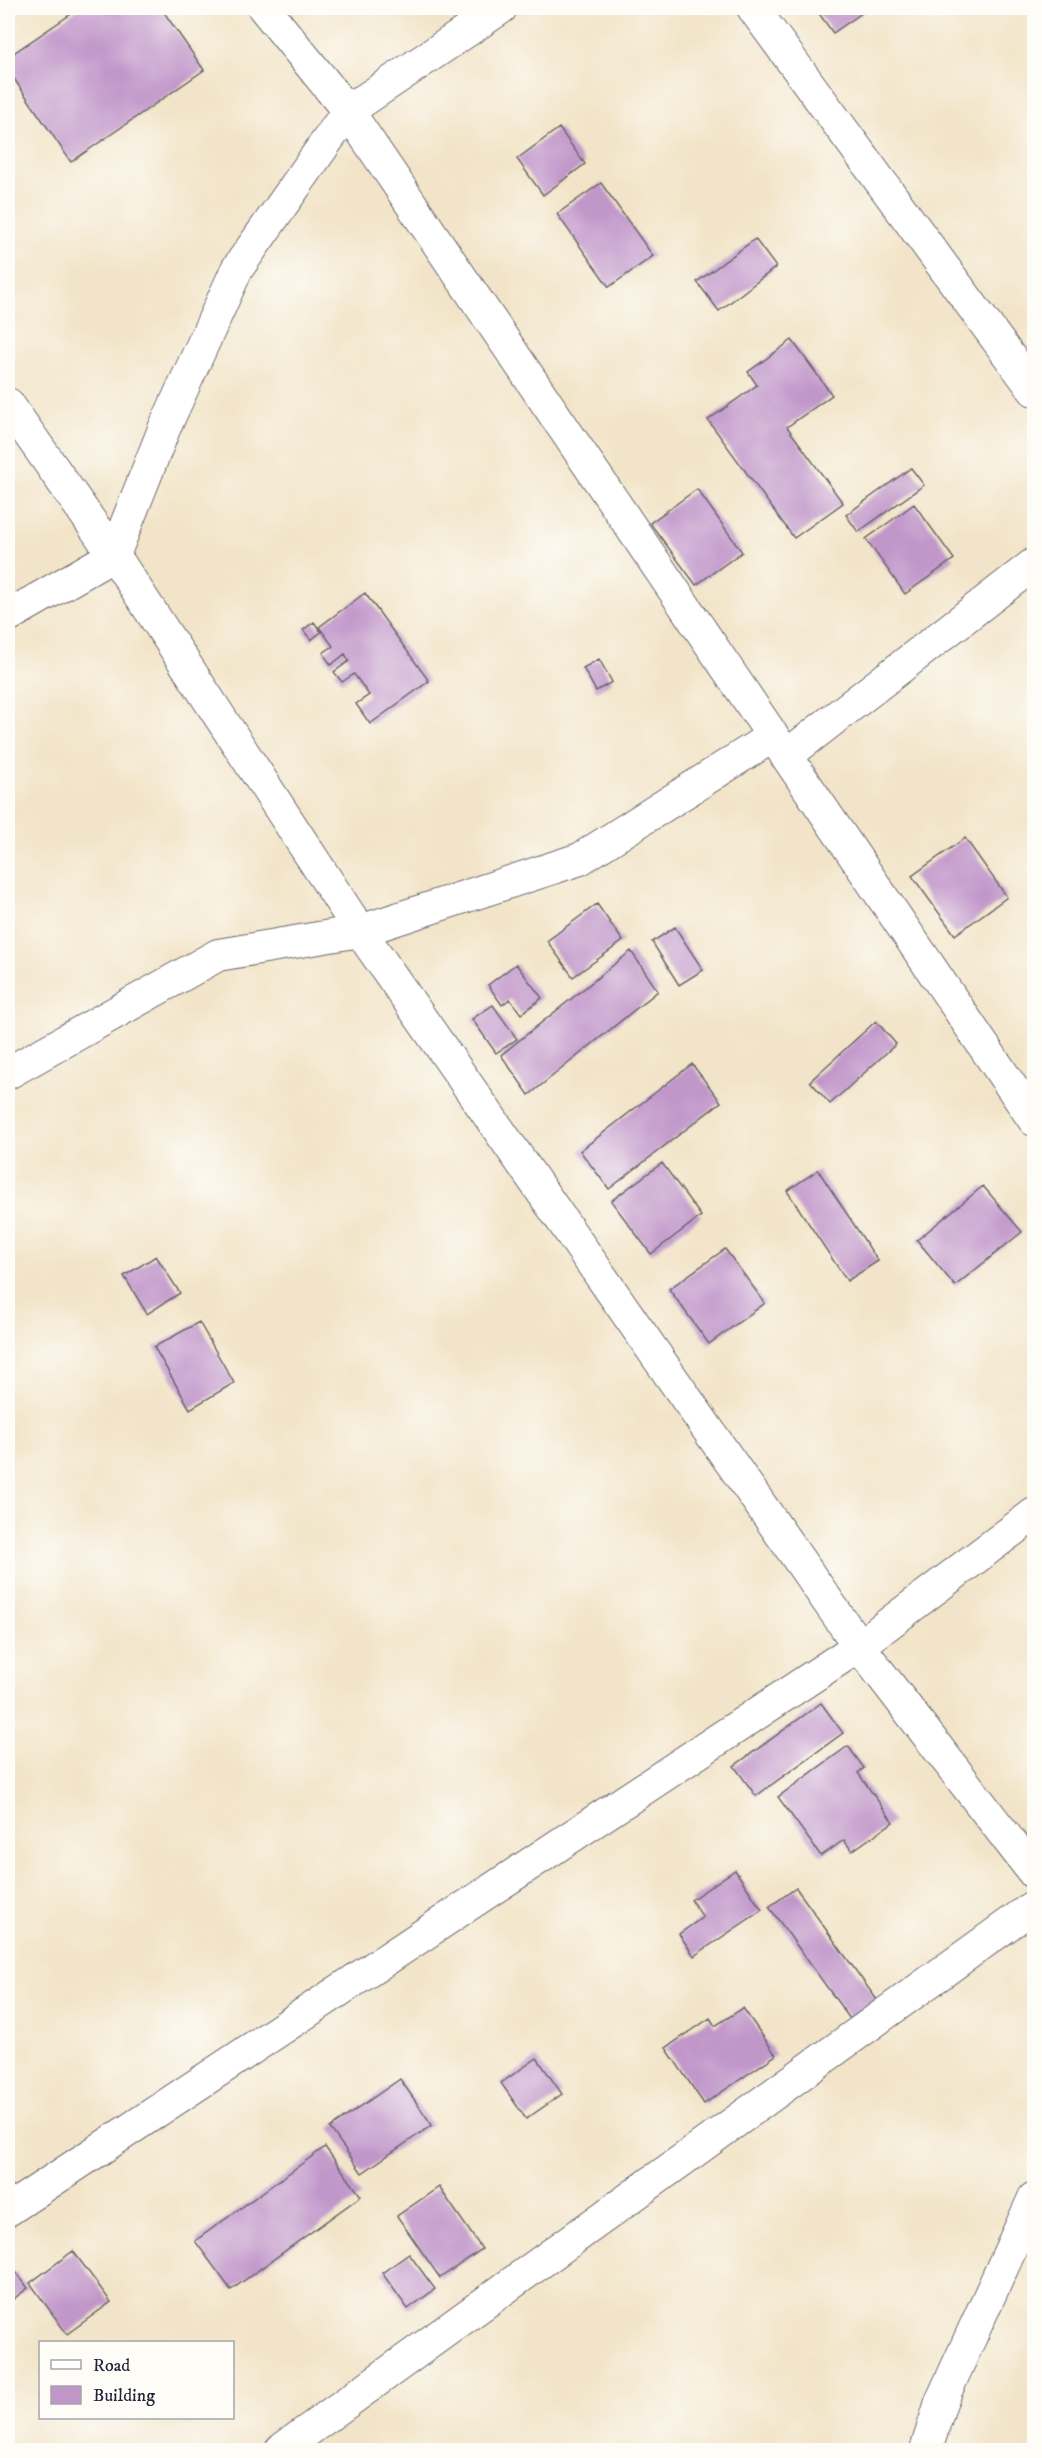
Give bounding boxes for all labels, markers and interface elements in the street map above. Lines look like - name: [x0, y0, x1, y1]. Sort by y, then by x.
- legend: [39, 2341, 234, 2419]
- text: Road: [93, 2355, 130, 2377]
- text: Building: [93, 2385, 155, 2407]

